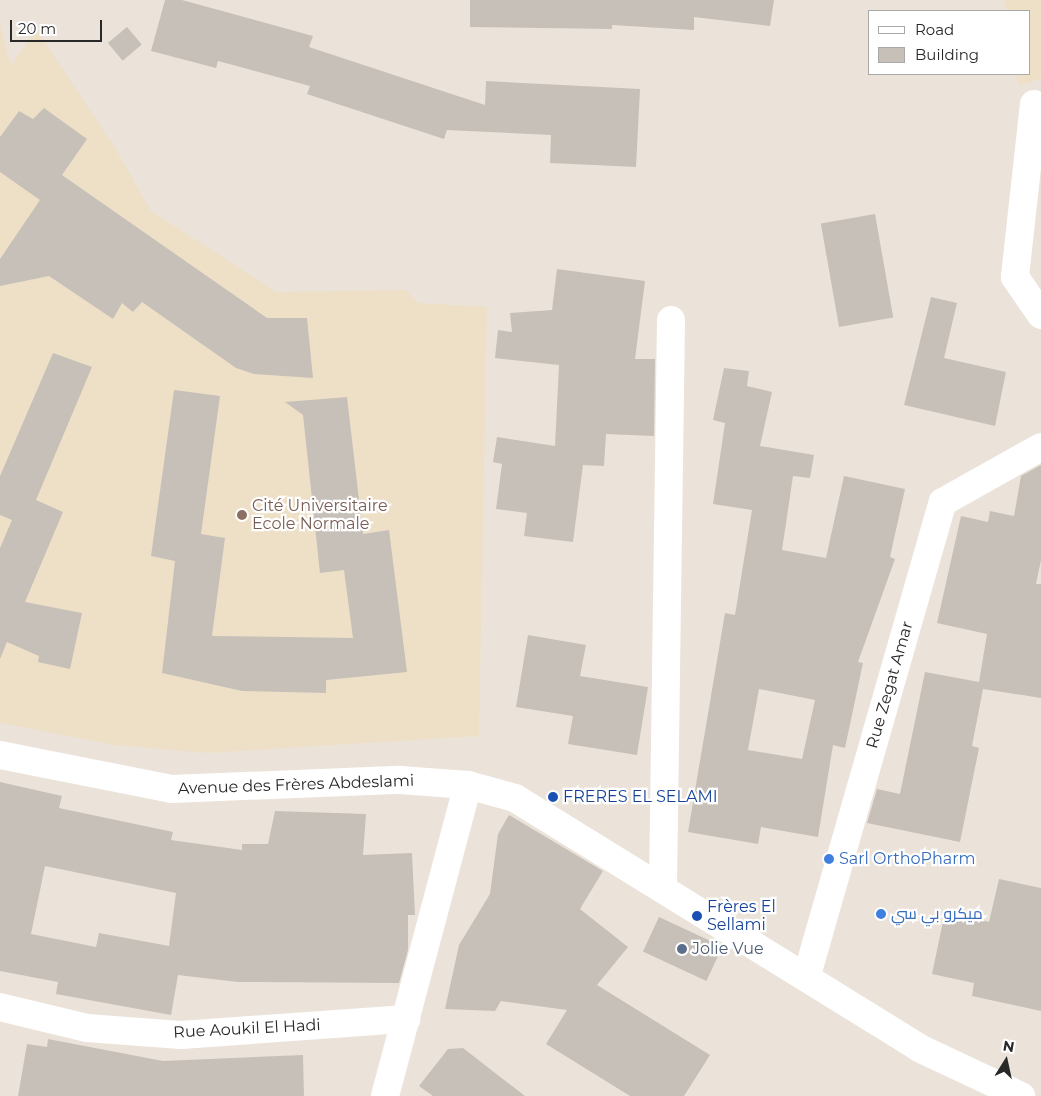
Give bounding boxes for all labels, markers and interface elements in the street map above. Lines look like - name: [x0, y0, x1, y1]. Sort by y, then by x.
- scale bar: [12, 10, 105, 42]
- legend: [868, 10, 1031, 75]
- text: 20 m: [18, 19, 56, 38]
- text: Road: [915, 20, 954, 39]
- text: Building: [915, 45, 979, 64]
- place label: Cité Universitaire Ecole Normale: [252, 496, 388, 534]
- marker: Cité Universitaire Ecole Normale: [236, 509, 248, 521]
- street label: Rue Zegat Amar: [863, 619, 917, 751]
- street label: Avenue des Frères Abdeslami: [178, 771, 414, 799]
- place label: FRERES EL SELAMI: [563, 787, 718, 807]
- marker: FRERES EL SELAMI: [547, 791, 559, 803]
- place label: Sarl OrthoPharm: [839, 849, 976, 869]
- marker: Sarl OrthoPharm: [823, 853, 835, 865]
- place label: Frères El Sellami: [707, 897, 776, 935]
- place label: ميكرو بي سي: [891, 904, 983, 924]
- marker: ميكرو بي سي: [875, 908, 887, 920]
- marker: Frères El Sellami: [691, 910, 703, 922]
- place label: Jolie Vue: [692, 939, 764, 959]
- marker: Jolie Vue: [676, 943, 688, 955]
- street label: Rue Aoukil El Hadi: [173, 1016, 321, 1042]
- north arrow: [981, 1036, 1031, 1086]
- text: N: [1001, 1036, 1016, 1056]

